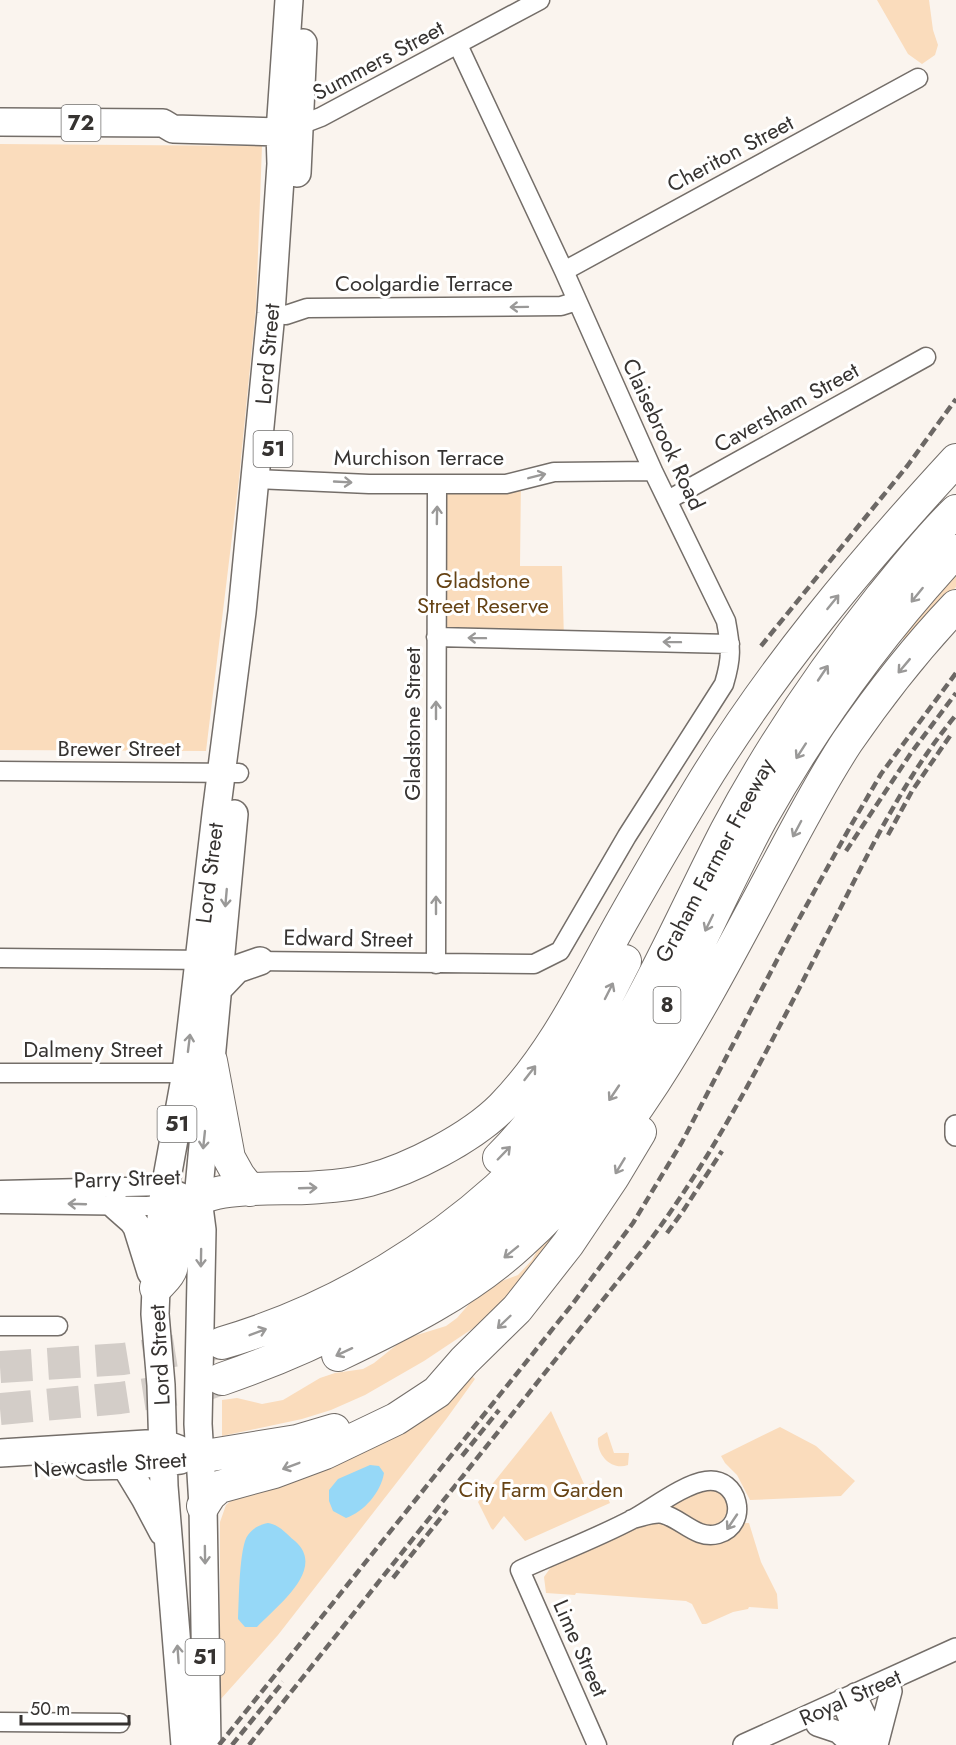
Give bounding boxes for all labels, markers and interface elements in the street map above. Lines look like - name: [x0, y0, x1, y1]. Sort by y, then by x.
- street label: Summers Street: [307, 12, 450, 108]
- road number: 72: [62, 105, 100, 141]
- street label: Cheriton Street: [661, 106, 800, 200]
- street label: Coolgardie Terrace: [335, 267, 513, 299]
- one-way arrow: [510, 301, 530, 312]
- street label: Lord Street: [247, 302, 287, 406]
- street label: Claisebrook Road: [615, 353, 713, 515]
- street label: Caversham Street: [708, 354, 865, 460]
- road number: 51: [254, 431, 292, 467]
- street label: Murchison Terrace: [334, 441, 504, 473]
- one-way arrow: [527, 470, 546, 482]
- one-way arrow: [333, 477, 353, 488]
- one-way arrow: [431, 506, 443, 526]
- park label: Gladstone Street Reserve: [417, 564, 549, 621]
- one-way arrow: [911, 586, 924, 602]
- one-way arrow: [826, 595, 839, 611]
- one-way arrow: [468, 632, 488, 644]
- one-way arrow: [662, 636, 682, 648]
- street label: Gladstone Street: [396, 647, 428, 801]
- one-way arrow: [897, 658, 910, 674]
- one-way arrow: [817, 665, 829, 681]
- one-way arrow: [430, 701, 442, 721]
- street label: Brewer Street: [57, 732, 181, 764]
- one-way arrow: [795, 742, 807, 759]
- street label: Graham Farmer Freeway: [646, 752, 782, 968]
- one-way arrow: [791, 819, 802, 837]
- street label: Lord Street: [187, 820, 231, 925]
- one-way arrow: [220, 887, 231, 907]
- one-way arrow: [430, 896, 442, 916]
- one-way arrow: [703, 914, 715, 932]
- street label: Edward Street: [283, 921, 414, 955]
- one-way arrow: [604, 982, 616, 1000]
- road number: 8: [654, 987, 680, 1023]
- street label: Dalmeny Street: [23, 1033, 163, 1065]
- one-way arrow: [184, 1034, 195, 1053]
- one-way arrow: [523, 1066, 536, 1082]
- one-way arrow: [608, 1085, 621, 1102]
- road number: 51: [158, 1106, 196, 1142]
- one-way arrow: [198, 1129, 209, 1149]
- one-way arrow: [496, 1146, 511, 1161]
- one-way arrow: [613, 1157, 625, 1174]
- street label: Parry Street: [73, 1160, 181, 1196]
- one-way arrow: [298, 1182, 318, 1193]
- one-way arrow: [68, 1198, 88, 1210]
- one-way arrow: [503, 1245, 519, 1258]
- one-way arrow: [196, 1247, 207, 1267]
- street label: Lord Street: [140, 1303, 178, 1406]
- one-way arrow: [496, 1314, 511, 1329]
- one-way arrow: [248, 1326, 267, 1337]
- one-way arrow: [336, 1346, 354, 1358]
- street label: Newcastle Street: [32, 1443, 188, 1485]
- one-way arrow: [282, 1461, 301, 1472]
- park label: City Farm Garden: [458, 1473, 624, 1505]
- one-way arrow: [725, 1514, 738, 1531]
- one-way arrow: [199, 1544, 210, 1564]
- street label: Lime Street: [545, 1594, 617, 1702]
- road number: 51: [186, 1639, 224, 1675]
- one-way arrow: [172, 1644, 183, 1664]
- street label: Royal Street: [794, 1660, 907, 1734]
- scale bar: [21, 1688, 129, 1726]
- text: 50 m: [30, 1696, 70, 1722]

